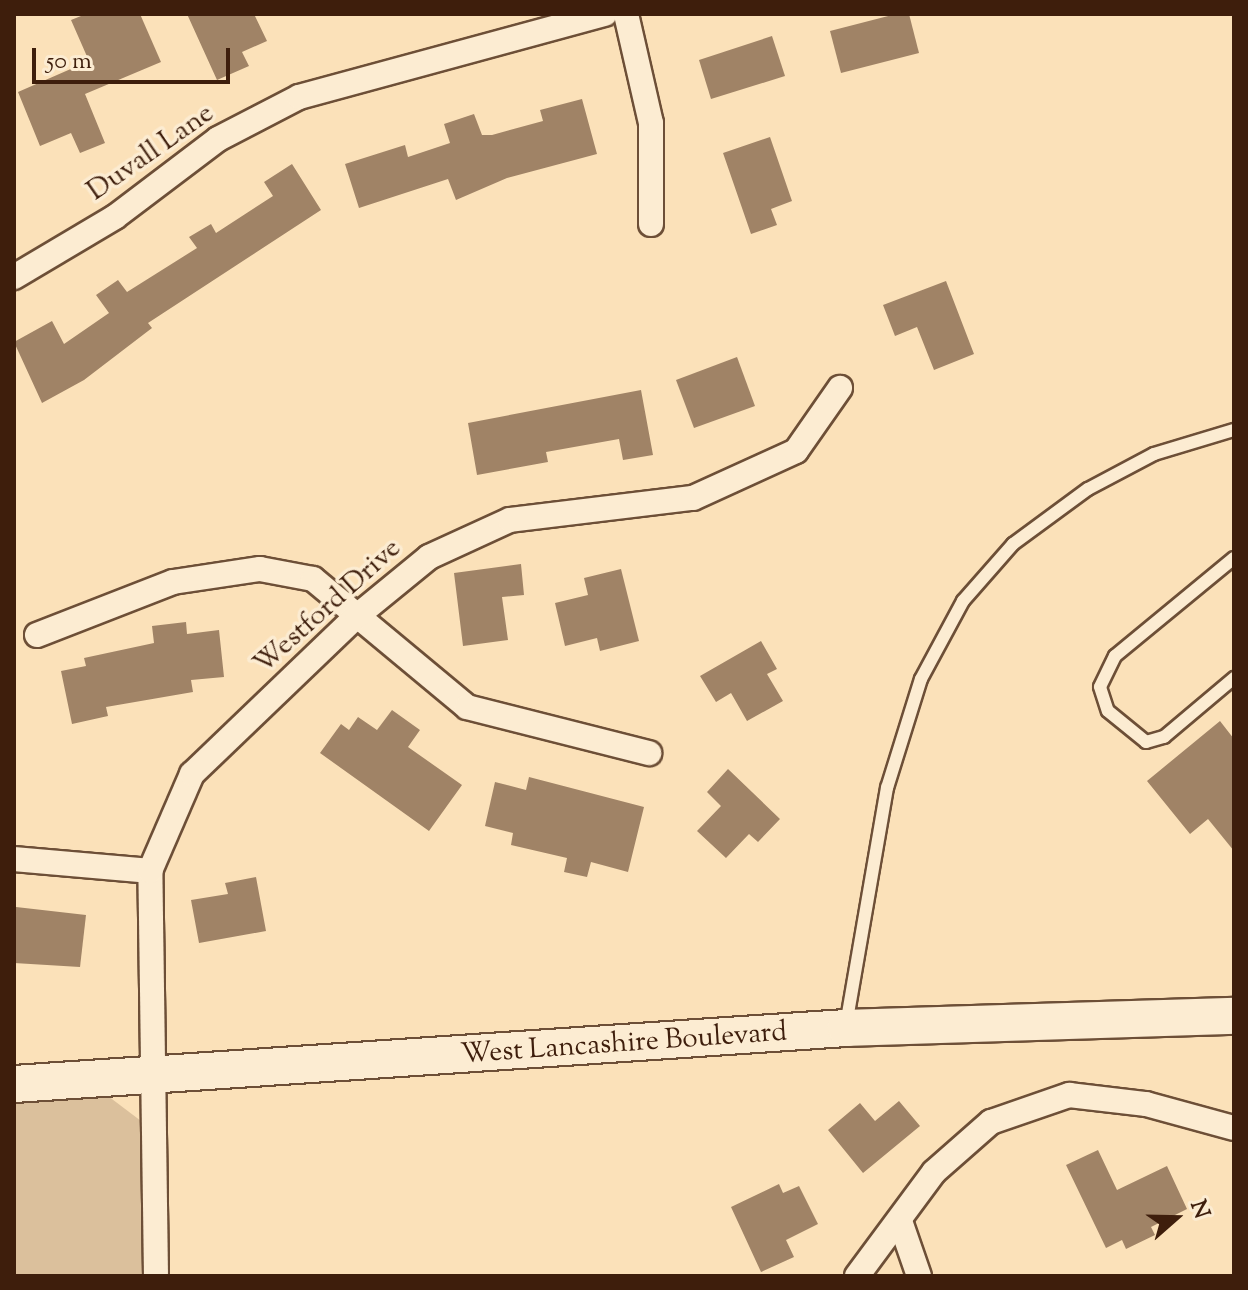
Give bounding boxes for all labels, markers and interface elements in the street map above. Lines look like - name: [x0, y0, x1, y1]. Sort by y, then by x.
- scale bar: [36, 32, 234, 82]
- text: 50 m: [46, 45, 92, 79]
- street label: Duvall Lane: [81, 97, 221, 209]
- street label: Westford Drive: [248, 532, 408, 682]
- street label: West Lancashire Boulevard: [460, 1016, 788, 1072]
- north arrow: [1136, 1178, 1216, 1258]
- text: N: [1181, 1196, 1217, 1224]

